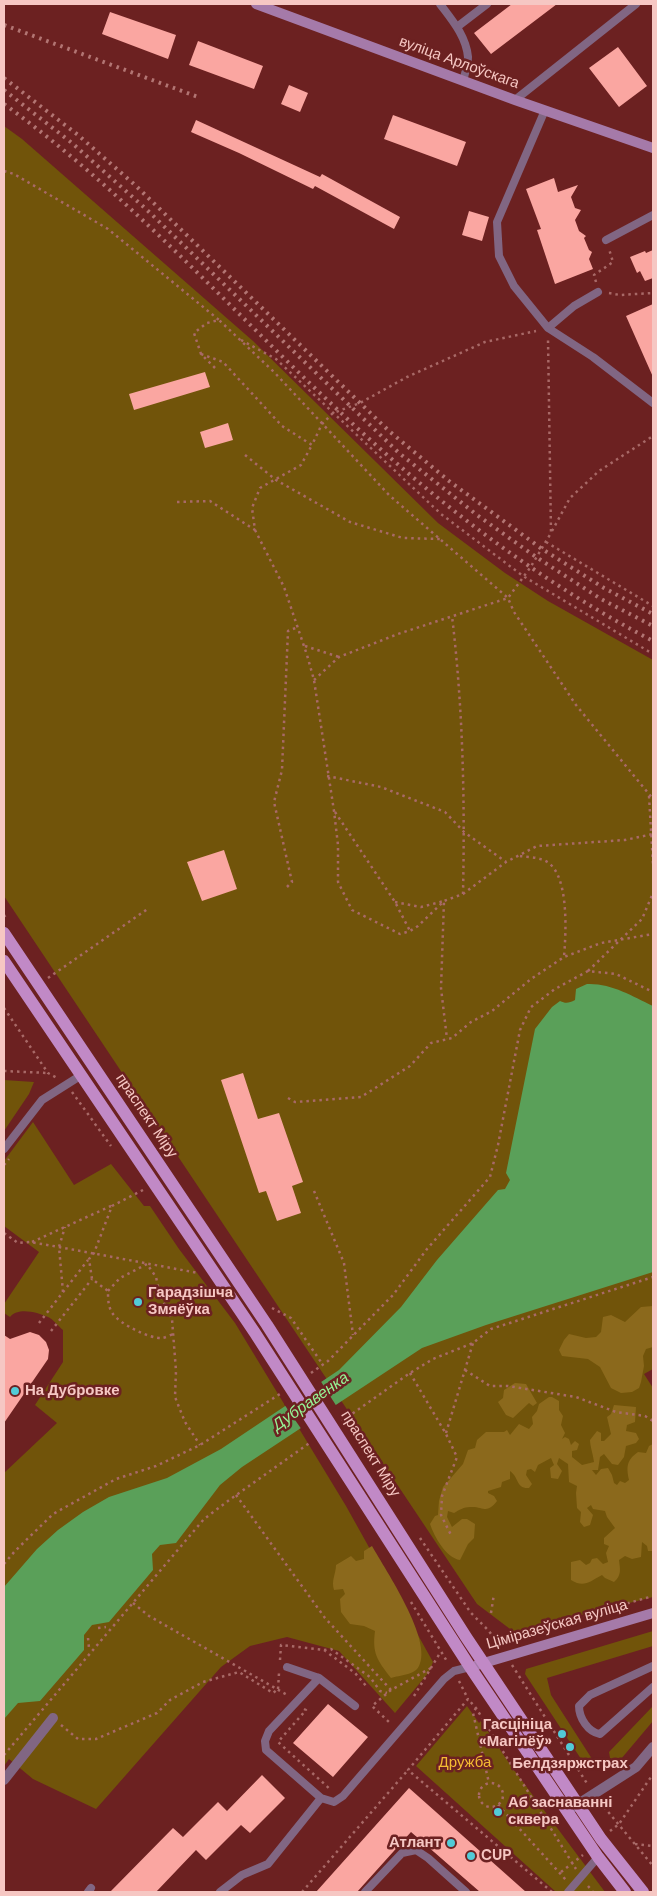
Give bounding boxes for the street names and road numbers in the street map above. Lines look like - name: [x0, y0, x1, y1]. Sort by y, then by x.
- street label: вуліца Арлоўскага: [396, 33, 522, 93]
- street label: праспект Міру: [111, 1070, 181, 1162]
- street label: праспект Міру: [336, 1408, 404, 1500]
- street label: Ціміразеўская вуліца: [484, 1596, 630, 1654]

